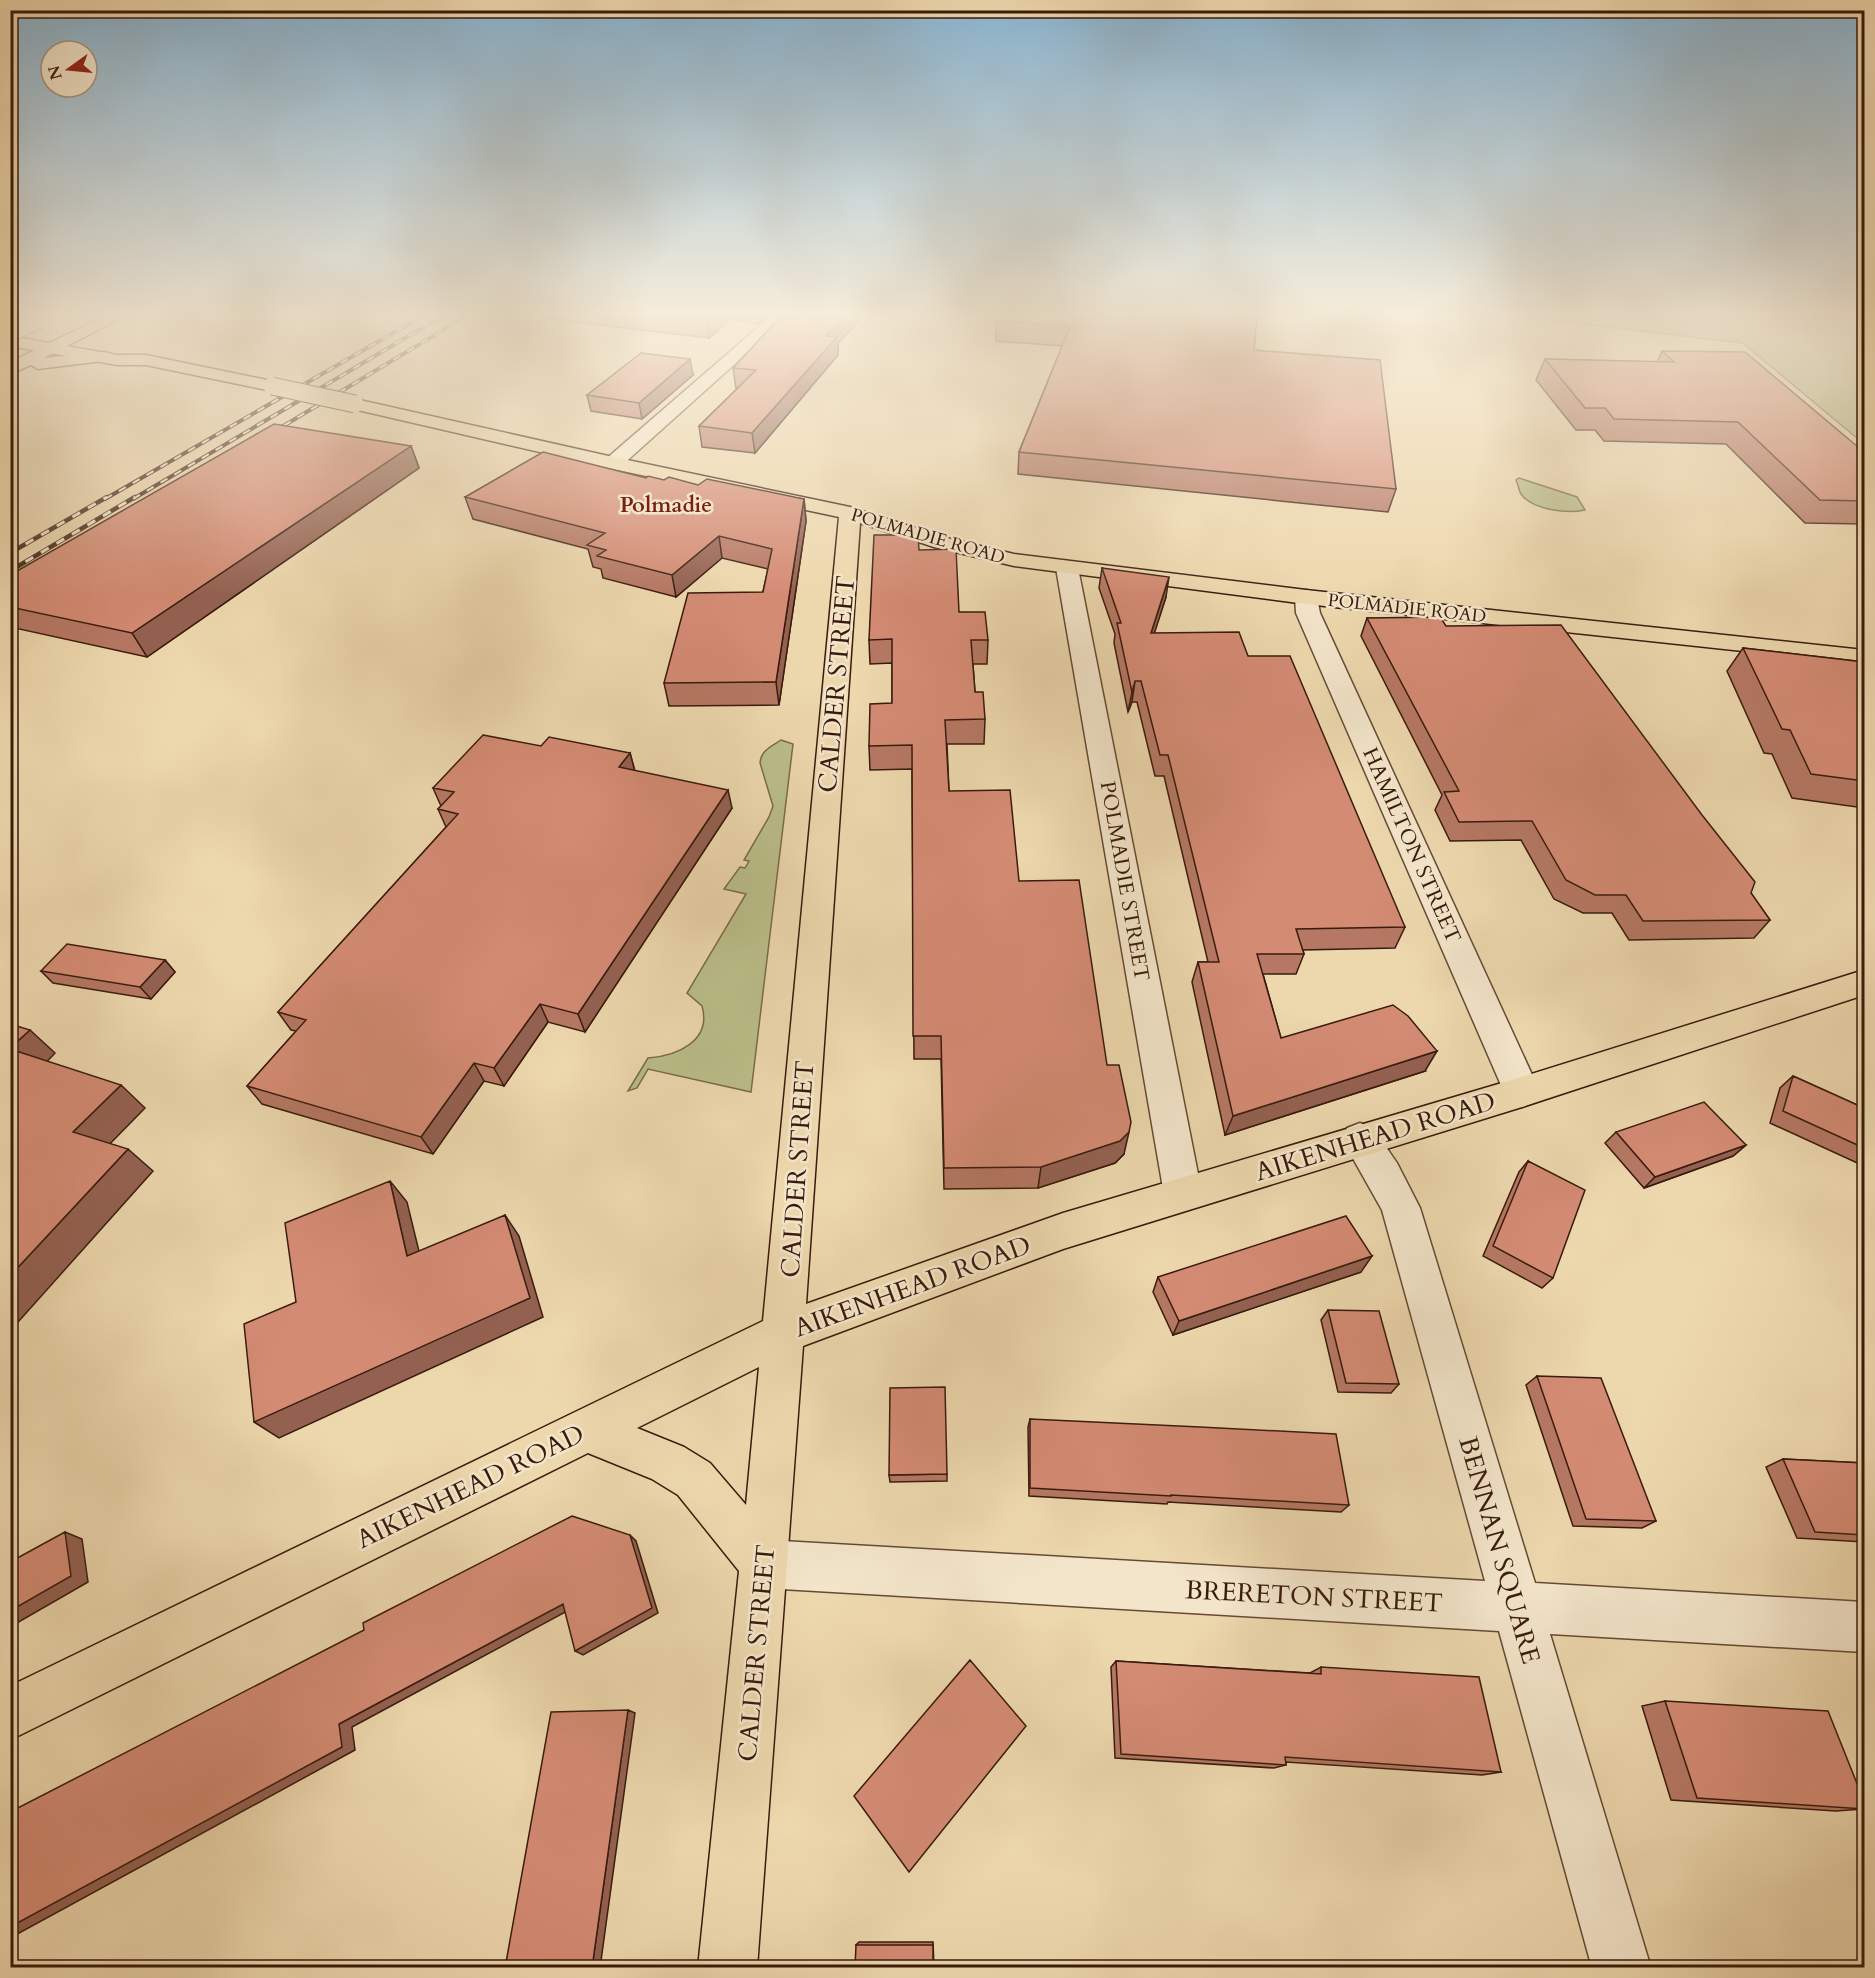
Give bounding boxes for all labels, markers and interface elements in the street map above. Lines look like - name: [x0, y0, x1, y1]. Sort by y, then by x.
- north arrow: [39, 39, 99, 99]
- text: N: [43, 63, 68, 82]
- district label: Polmadie: [620, 490, 712, 520]
- street label: POLMADIE ROAD: [848, 503, 1008, 570]
- street label: CALDER STREET: [810, 574, 863, 794]
- street label: POLMADIE ROAD: [1327, 588, 1487, 629]
- street label: HAMILTON STREET: [1355, 743, 1468, 948]
- street label: POLMADIE STREET: [1093, 779, 1156, 983]
- street label: CALDER STREET: [772, 1059, 823, 1279]
- street label: AIKENHEAD ROAD: [1251, 1083, 1500, 1190]
- street label: AIKENHEAD ROAD: [789, 1227, 1035, 1346]
- street label: AIKENHEAD ROAD: [350, 1416, 590, 1557]
- street label: BENNAN SQUARE: [1450, 1432, 1549, 1668]
- street label: CALDER STREET: [730, 1543, 783, 1763]
- street label: BRERETON STREET: [1184, 1572, 1444, 1621]

